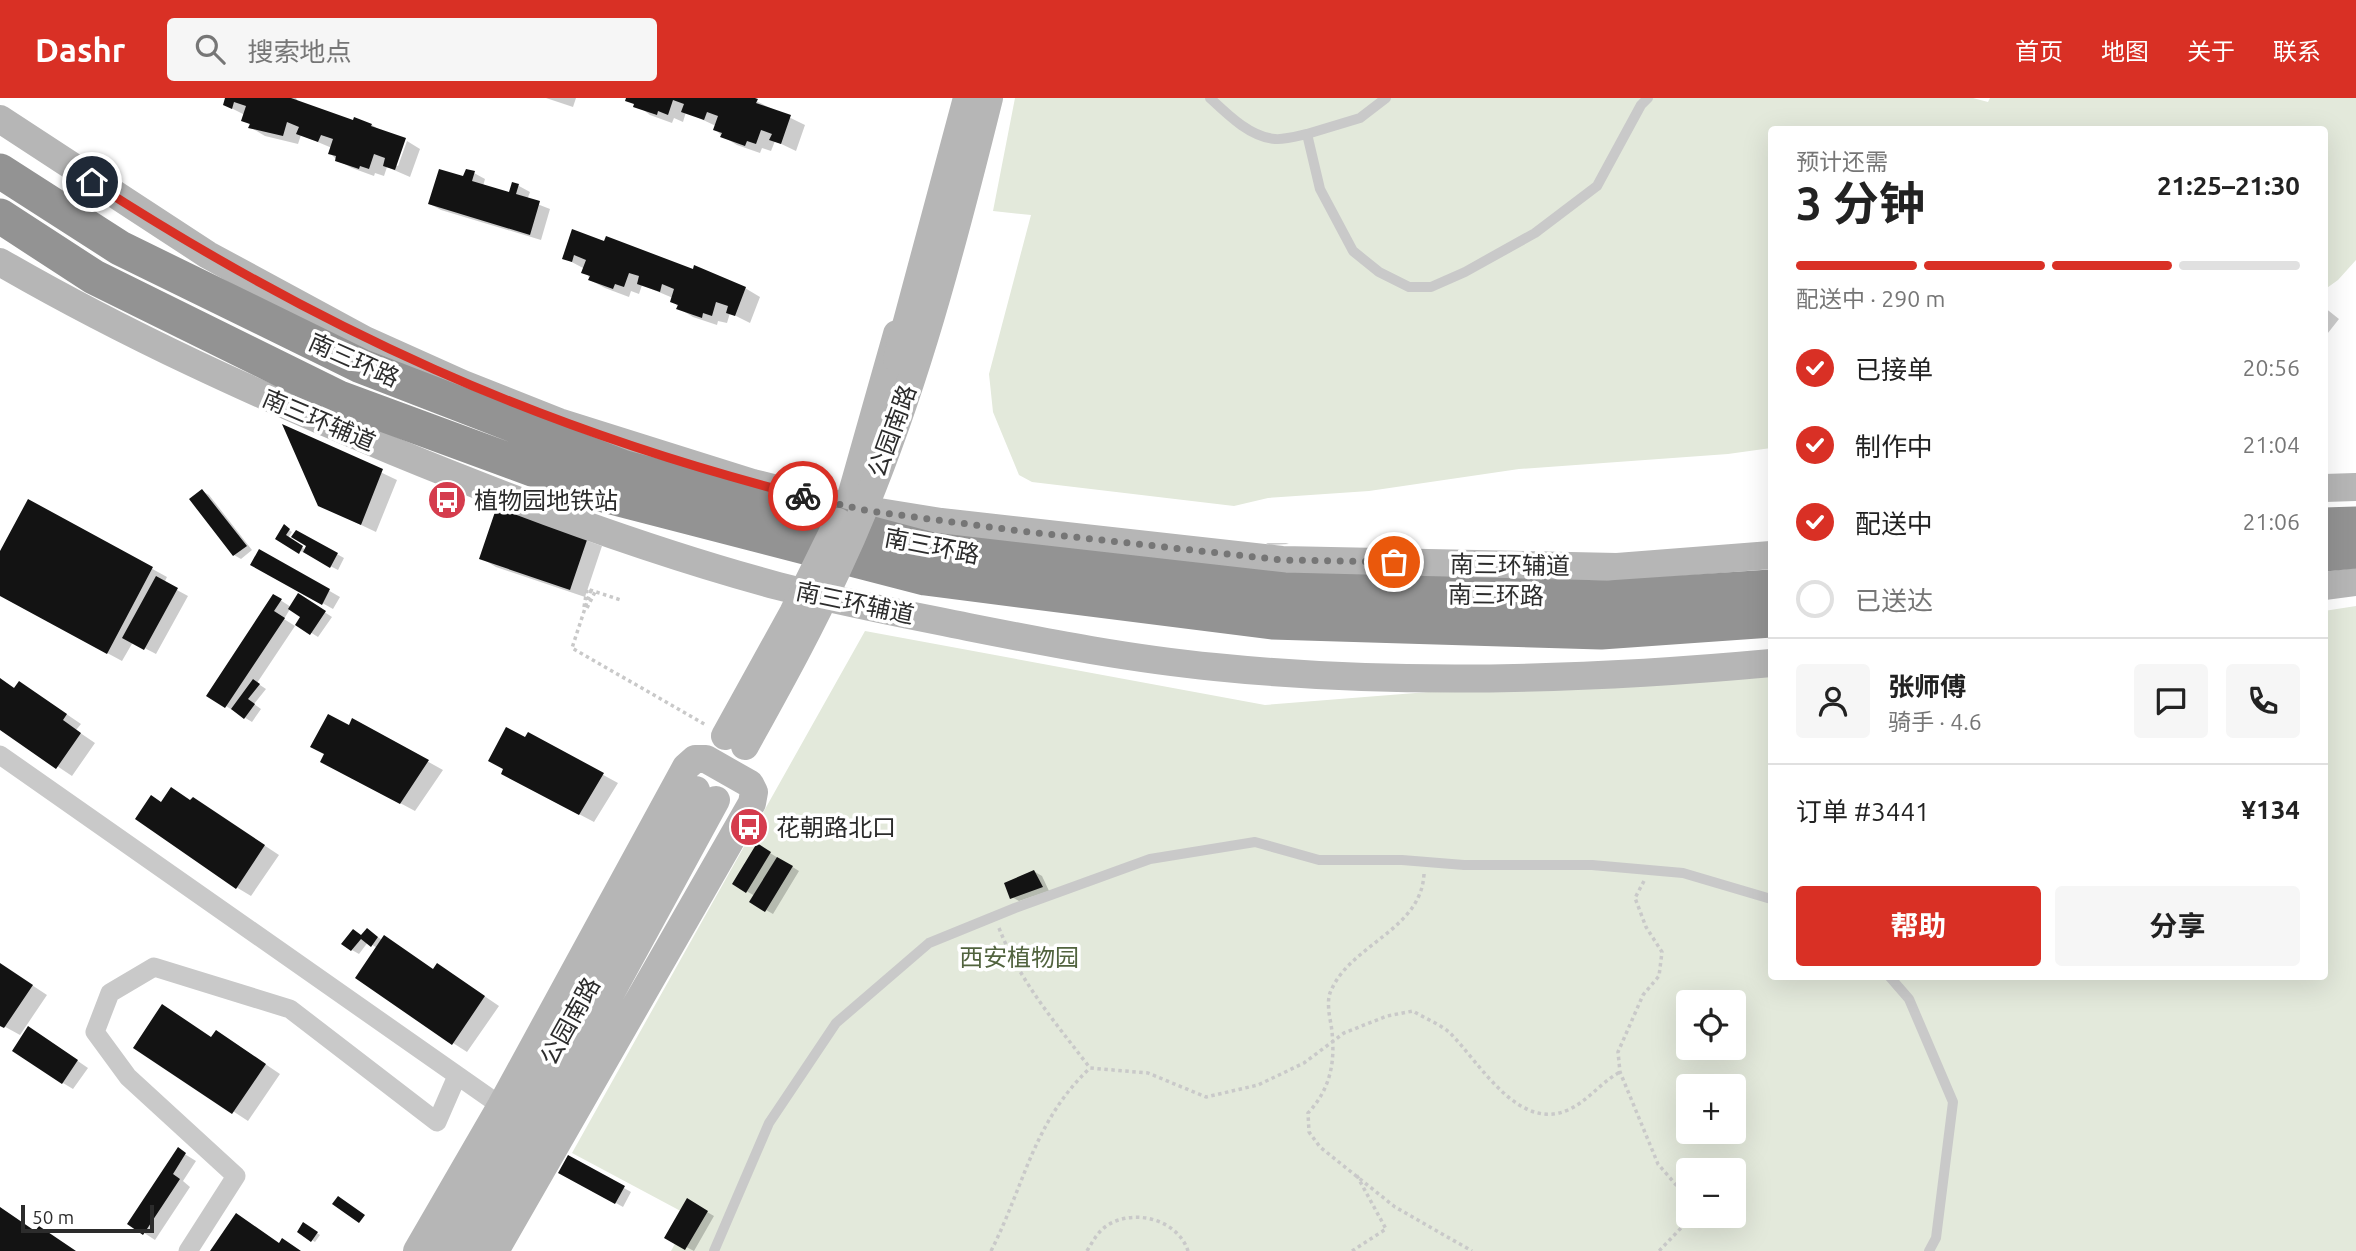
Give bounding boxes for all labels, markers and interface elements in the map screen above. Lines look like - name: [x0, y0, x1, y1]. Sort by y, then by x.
- search box: [167, 18, 657, 81]
- icon: search: [191, 30, 229, 68]
- text: Dashr: [35, 31, 125, 68]
- text: 搜索地点: [247, 37, 351, 66]
- text: 首页: [2015, 38, 2063, 65]
- text: 地图: [2101, 38, 2149, 65]
- text: 关于: [2187, 38, 2235, 65]
- text: 联系: [2273, 38, 2321, 65]
- text: 预计还需: [1796, 149, 1888, 174]
- pin: [62, 152, 122, 212]
- icon: home: [73, 163, 111, 201]
- text: 21:25–21:30: [2157, 171, 2300, 200]
- text: 3 分钟: [1796, 177, 1925, 229]
- text: 配送中 · 290 m: [1796, 286, 1945, 311]
- street label: 南三环路: [305, 328, 403, 392]
- icon: check: [1796, 349, 1834, 387]
- text: 已接单: [1855, 355, 1933, 384]
- text: 20:56: [2242, 355, 2300, 380]
- street label: 公园南路: [863, 381, 921, 481]
- street label: 南三环辅道: [258, 384, 380, 456]
- icon: check: [1796, 426, 1834, 464]
- text: 制作中: [1855, 432, 1933, 461]
- text: 21:04: [2242, 432, 2300, 457]
- courier: [768, 461, 838, 531]
- icon: bike: [784, 477, 822, 515]
- bus stop icon: 植物园地铁站: [426, 479, 468, 521]
- place label: 植物园地铁站: [474, 487, 618, 514]
- icon: check: [1796, 503, 1834, 541]
- text: 配送中: [1855, 509, 1933, 538]
- text: 21:06: [2242, 509, 2300, 534]
- street label: 南三环路: [882, 524, 982, 568]
- pin: [1364, 532, 1424, 592]
- icon: bag: [1375, 543, 1413, 581]
- street label: 南三环辅道: [1450, 550, 1570, 580]
- street label: 南三环辅道: [794, 577, 916, 629]
- street label: 南三环路: [1448, 581, 1544, 609]
- text: 已送达: [1855, 586, 1933, 615]
- button: person: [1796, 664, 1870, 738]
- button: chat: [2134, 664, 2208, 738]
- button: phone: [2226, 664, 2300, 738]
- text: 张师傅: [1888, 672, 1966, 701]
- text: 骑手 · 4.6: [1888, 709, 1982, 734]
- text: ¥134: [2241, 795, 2300, 824]
- text: 订单 #3441: [1796, 797, 1930, 826]
- bus stop icon: 花朝路北口: [728, 806, 770, 848]
- place label: 花朝路北口: [776, 814, 896, 841]
- button: 帮助: [1796, 886, 2041, 966]
- button: 分享: [2055, 886, 2300, 966]
- park label: 西安植物园: [959, 944, 1079, 971]
- street label: 公园南路: [535, 972, 605, 1070]
- map controls: [1676, 990, 1746, 1228]
- button: locate: [1676, 990, 1746, 1060]
- button: +: [1676, 1074, 1746, 1144]
- button: −: [1676, 1158, 1746, 1228]
- scale bar: [21, 1202, 154, 1234]
- text: 50 m: [32, 1206, 74, 1228]

